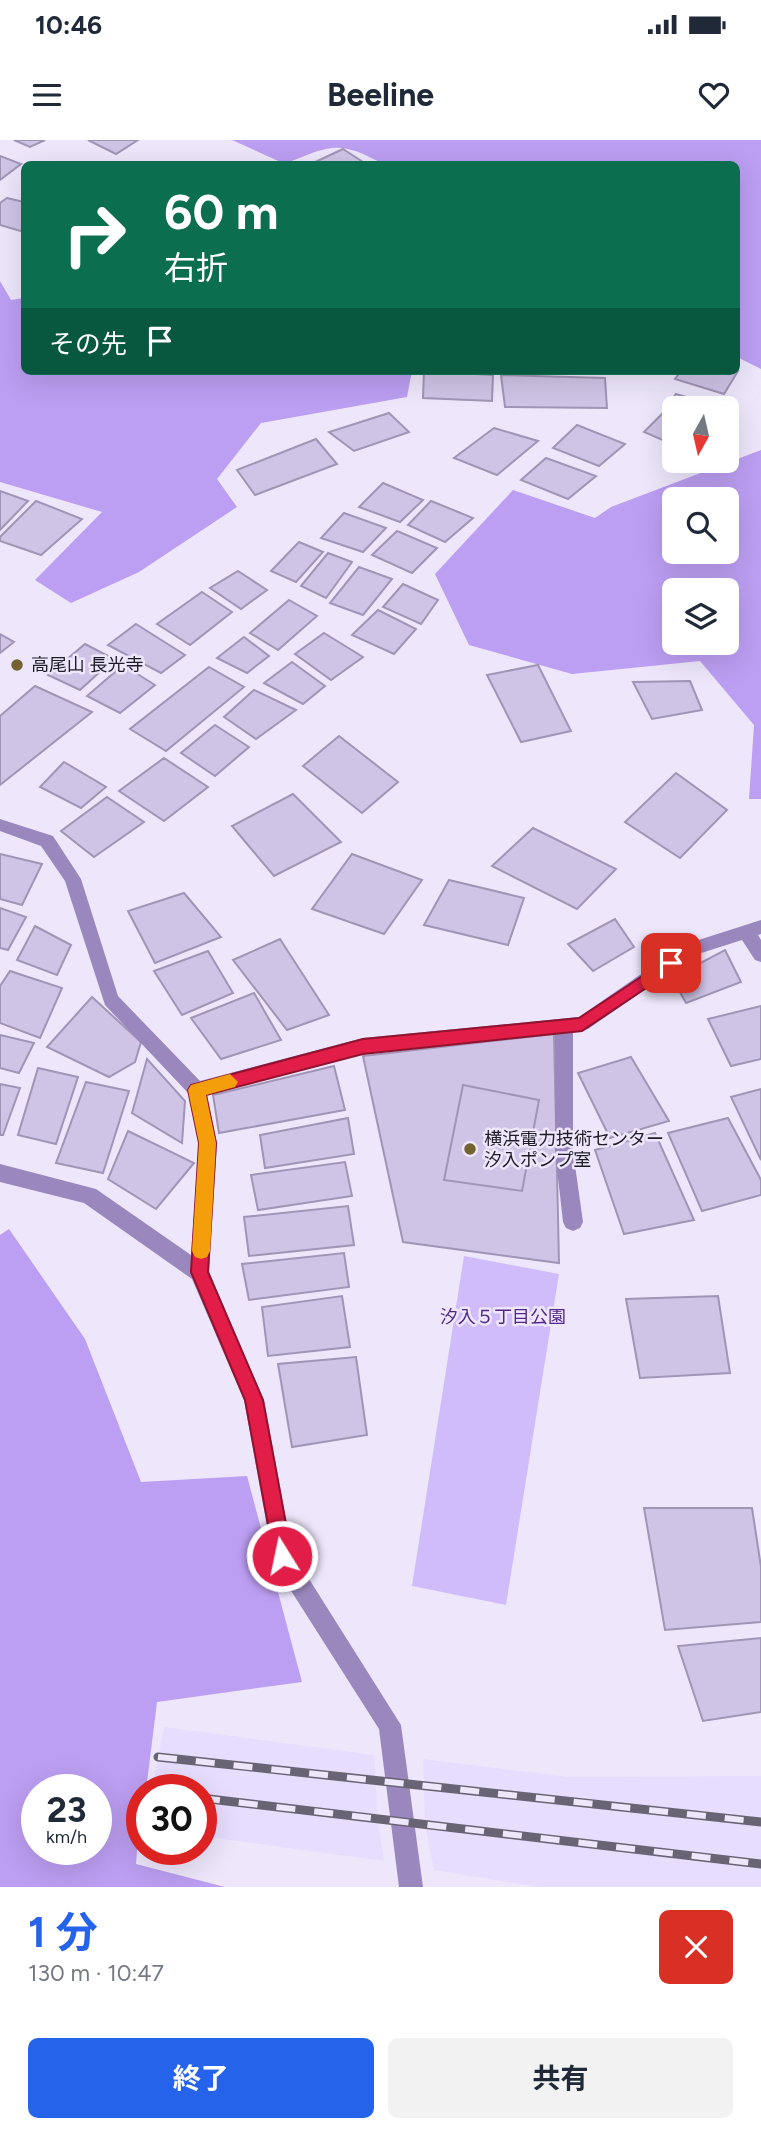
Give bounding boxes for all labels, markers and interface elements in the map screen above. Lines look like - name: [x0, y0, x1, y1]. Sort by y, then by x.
- text: 10:46: [35, 9, 102, 41]
- icon: menu: [28, 76, 66, 114]
- text: Beeline: [327, 76, 434, 114]
- icon: heart: [695, 76, 733, 114]
- text: 60 m: [164, 182, 279, 241]
- icon: right: [49, 189, 140, 280]
- text: 右折: [164, 249, 228, 287]
- icon: arrive: [141, 322, 179, 360]
- text: その先: [49, 328, 127, 360]
- north arrow: [662, 396, 738, 472]
- map controls: [662, 396, 739, 655]
- button: search: [662, 487, 739, 564]
- button: layers: [662, 578, 739, 655]
- place label: 高尾山 長光寺: [31, 654, 143, 676]
- marker: 高尾山 長光寺: [9, 657, 25, 673]
- pin: [641, 933, 701, 993]
- icon: arrive: [652, 944, 690, 982]
- place label: 横浜電力技術センター 汐入ポンプ室: [484, 1128, 664, 1171]
- marker: 横浜電力技術センター 汐入ポンプ室: [462, 1141, 478, 1157]
- park label: 汐入５丁目公園: [440, 1306, 566, 1328]
- position arrow: [245, 1519, 319, 1593]
- speed limit sign: 30: [126, 1774, 217, 1865]
- text: 23: [47, 1789, 86, 1831]
- text: km/h: [46, 1826, 87, 1848]
- text: 1 分: [28, 1907, 98, 1958]
- button: close: [659, 1910, 733, 1984]
- text: 130 m · 10:47: [28, 1959, 164, 1987]
- button: 終了: [28, 2038, 374, 2118]
- button: 共有: [388, 2038, 733, 2118]

